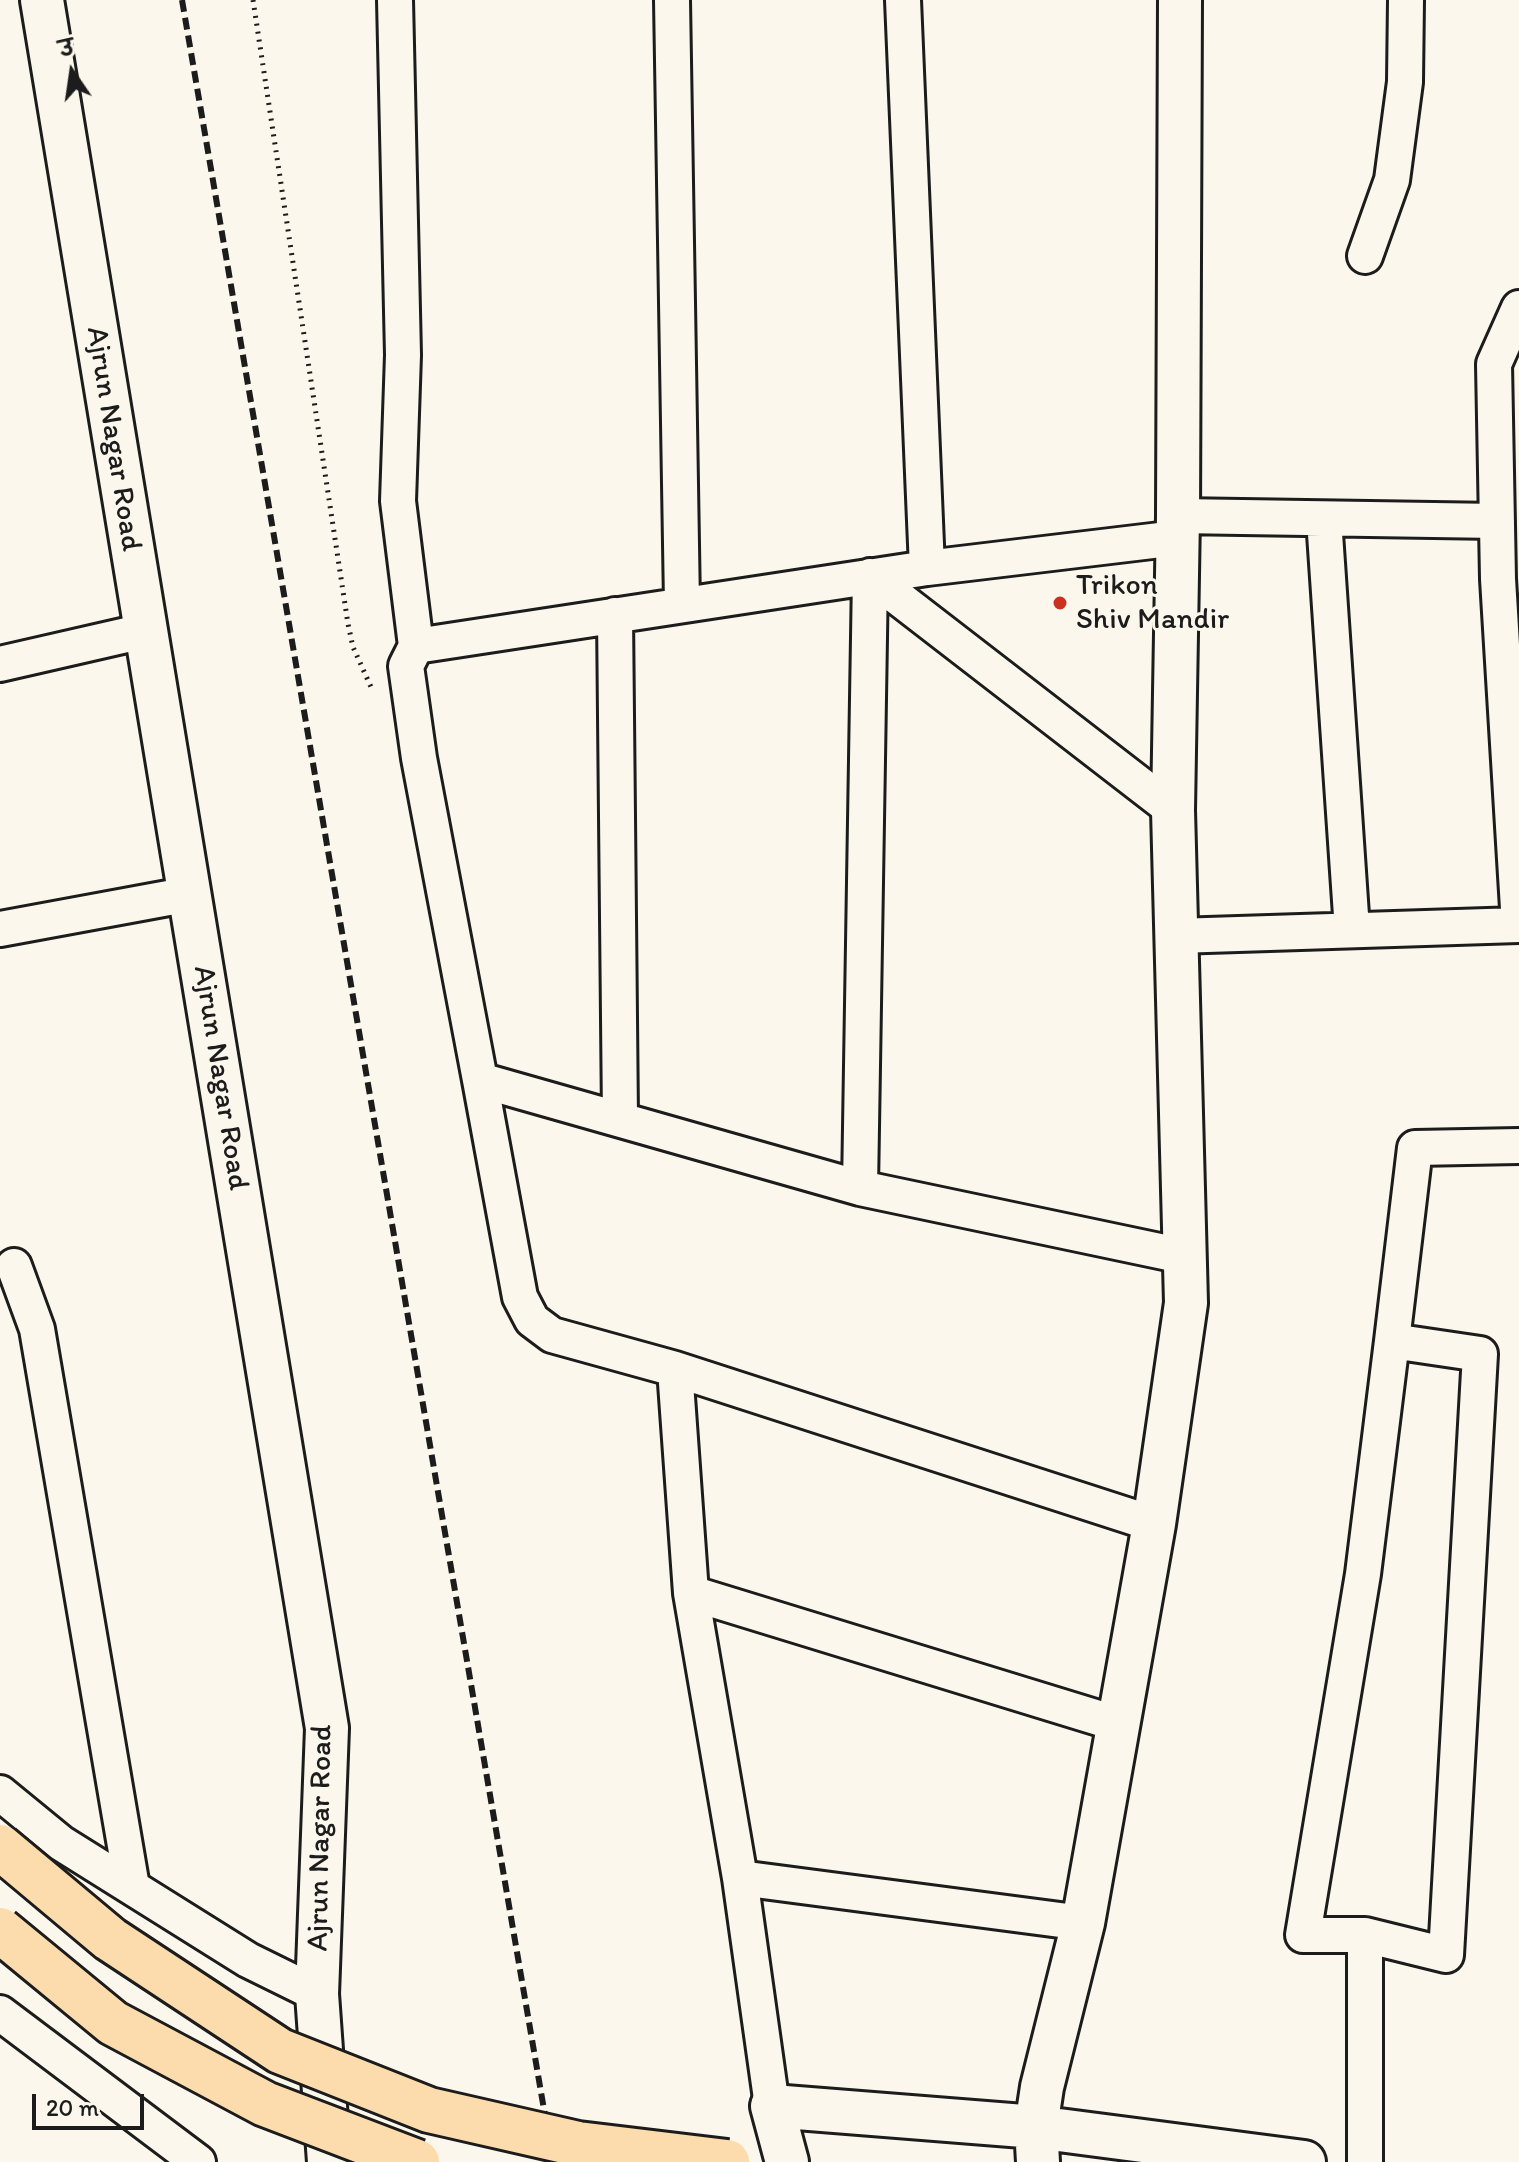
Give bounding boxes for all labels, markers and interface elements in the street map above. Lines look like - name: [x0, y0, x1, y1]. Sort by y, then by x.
- north arrow: [32, 32, 112, 112]
- text: उ: [56, 33, 77, 63]
- street label: Ajrun Nagar Road: [77, 324, 149, 554]
- place label: Trikon Shiv Mandir: [1076, 568, 1229, 638]
- marker: Trikon Shiv Mandir: [1051, 594, 1069, 612]
- street label: Ajrun Nagar Road: [184, 963, 256, 1193]
- street label: Ajrun Nagar Road: [301, 1724, 341, 1952]
- scale bar: [36, 2078, 148, 2128]
- text: 20 m: [46, 2093, 99, 2122]

